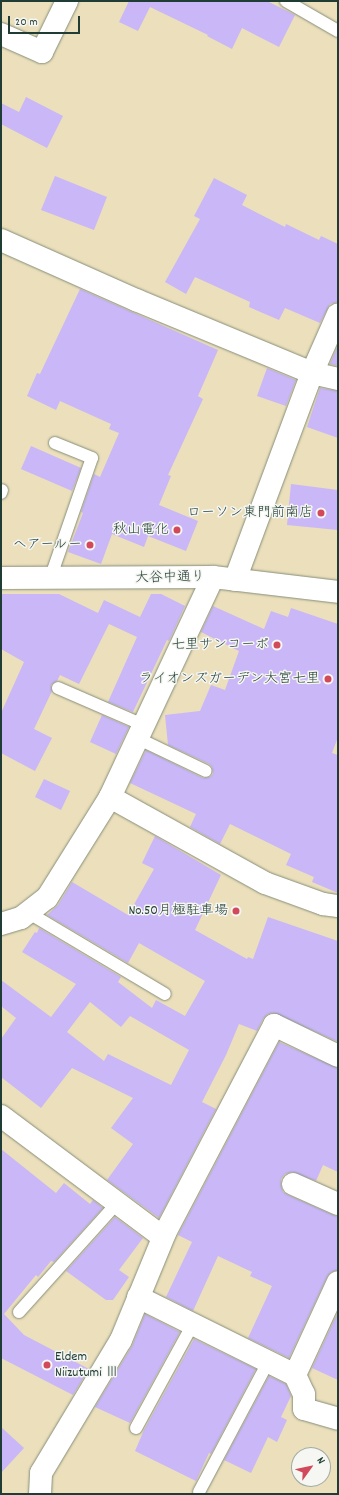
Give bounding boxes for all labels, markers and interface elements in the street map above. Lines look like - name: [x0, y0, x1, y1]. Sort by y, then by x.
- scale bar: [10, 8, 82, 34]
- text: 20 m: [15, 14, 38, 31]
- place label: ローソン東門前南店: [187, 505, 313, 521]
- marker: ローソン東門前南店: [316, 508, 326, 518]
- place label: 秋山電化: [113, 522, 169, 538]
- marker: 秋山電化: [172, 525, 182, 535]
- place label: ヘアールー: [12, 537, 82, 553]
- marker: ヘアールー: [85, 540, 95, 550]
- street label: 大谷中通り: [135, 569, 205, 587]
- place label: 七里サンコーポ: [171, 637, 269, 653]
- marker: 七里サンコーポ: [272, 640, 282, 650]
- place label: ライオンズガーデン大宮七里: [138, 671, 320, 687]
- marker: ライオンズガーデン大宮七里: [323, 674, 333, 684]
- place label: No.50月極駐車場: [128, 903, 228, 919]
- marker: No.50月極駐車場: [231, 906, 241, 916]
- place label: Eldem Niizutumi Ⅲ: [55, 1349, 119, 1382]
- marker: Eldem Niizutumi Ⅲ: [42, 1360, 52, 1370]
- north arrow: [291, 1447, 331, 1487]
- text: N: [312, 1454, 328, 1468]

